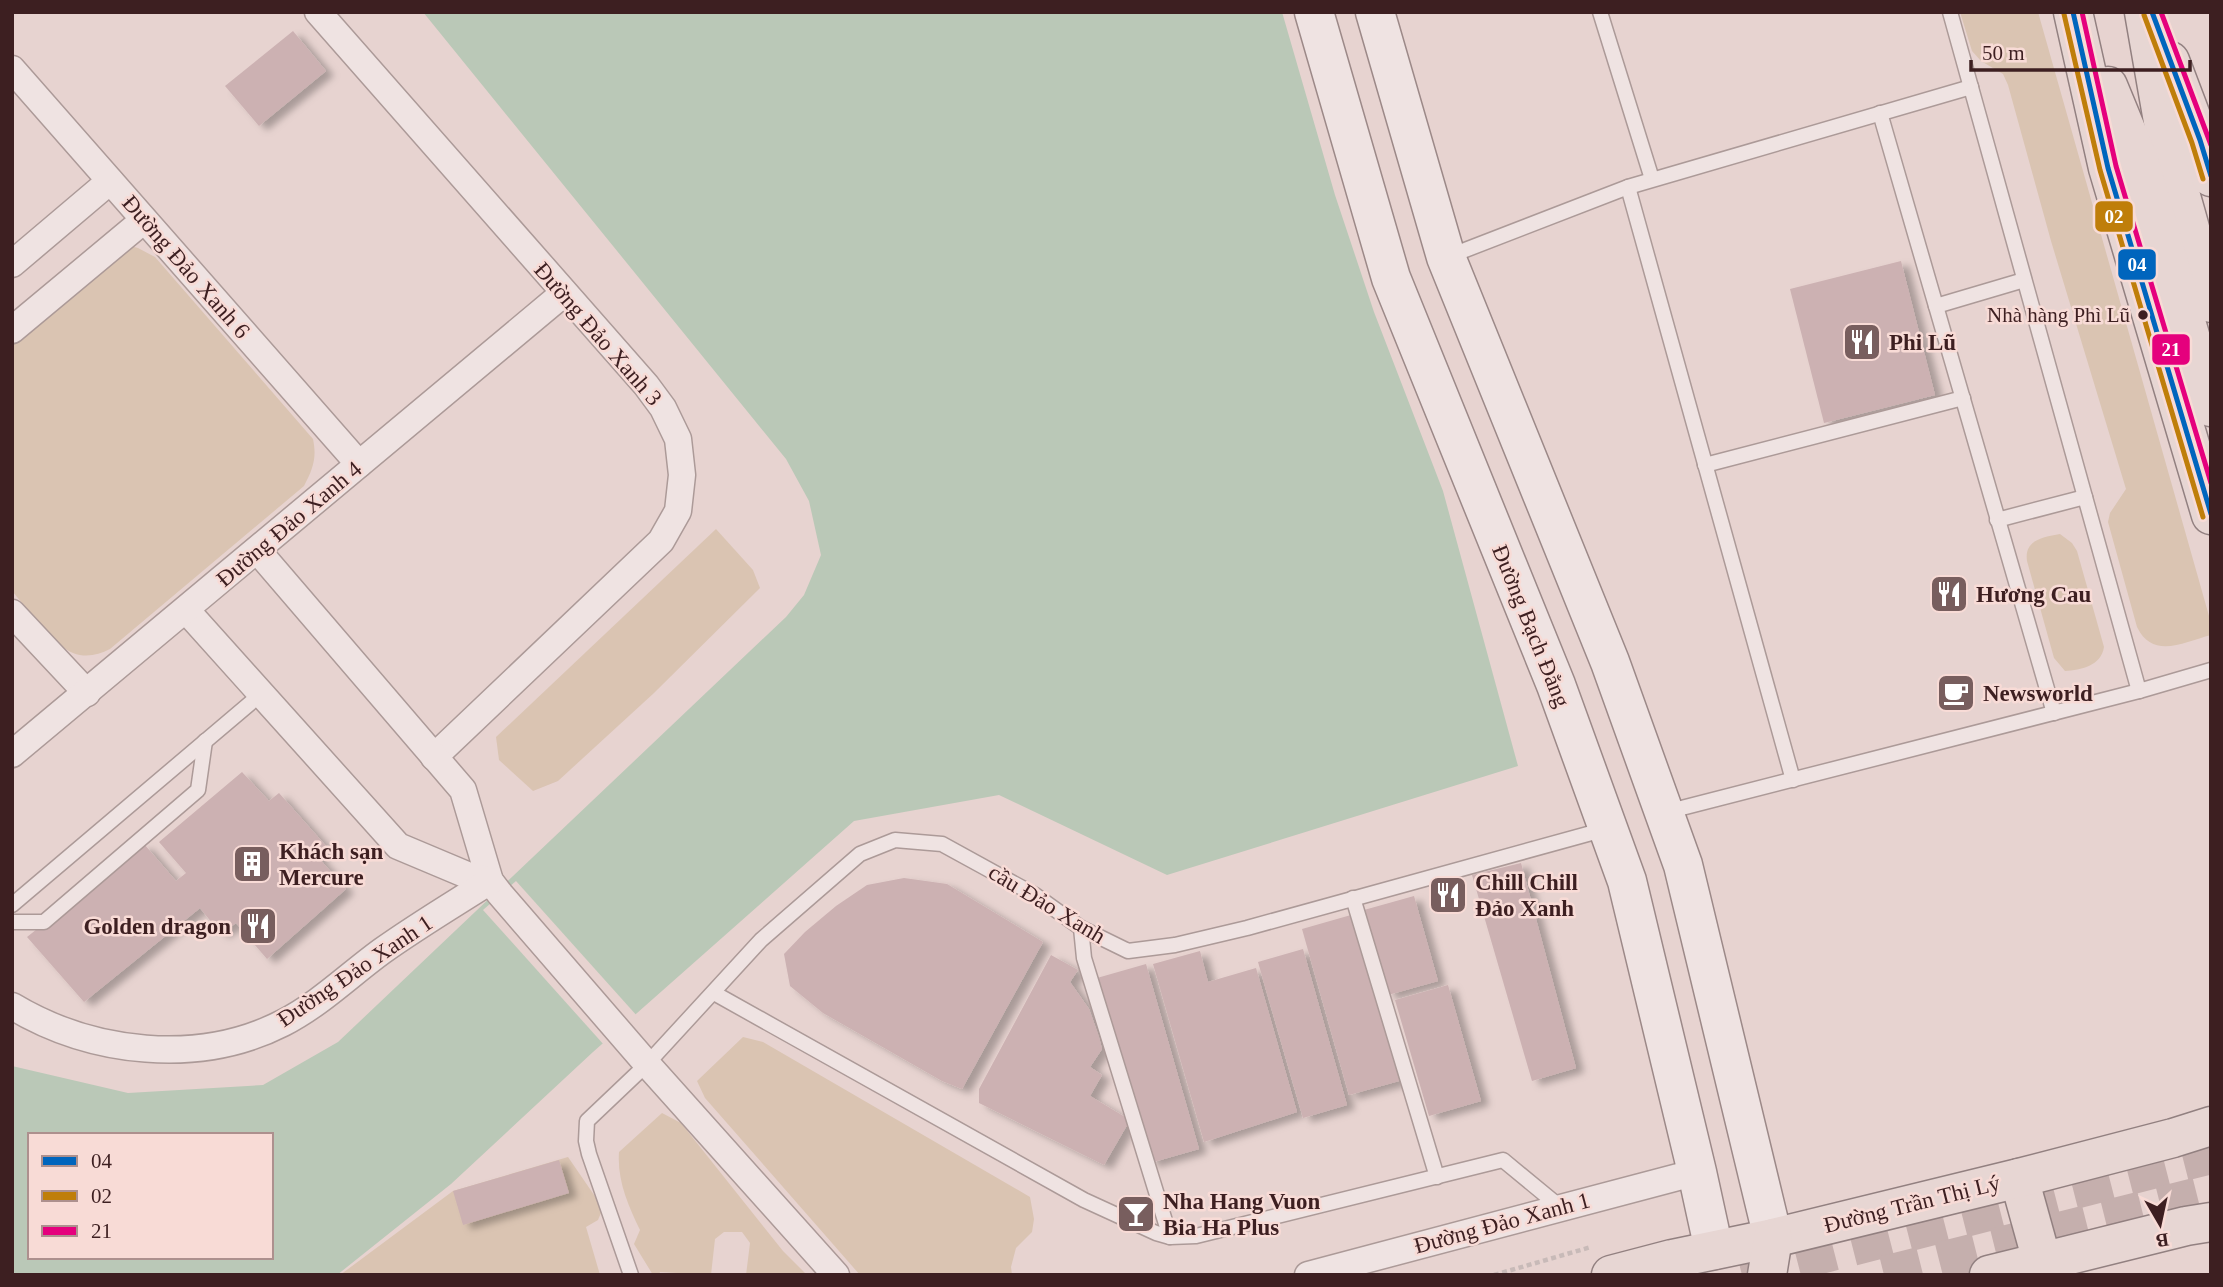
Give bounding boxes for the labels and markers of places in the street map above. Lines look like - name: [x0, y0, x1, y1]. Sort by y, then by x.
- place label: Nhà hàng Phì Lũ: [1987, 303, 2130, 327]
- marker: Nhà hàng Phì Lũ: [2136, 308, 2150, 322]
- restaurant icon: Phi Lũ: [1841, 321, 1883, 363]
- place label: Phi Lũ: [1889, 330, 1956, 355]
- restaurant icon: Hương Cau: [1928, 573, 1970, 615]
- place label: Hương Cau: [1976, 582, 2092, 607]
- cafe icon: Newsworld: [1935, 672, 1977, 714]
- place label: Newsworld: [1983, 681, 2093, 706]
- place label: Khách sạn Mercure: [279, 839, 383, 890]
- building icon: Khách sạn Mercure: [231, 843, 273, 885]
- place label: Chill Chill Đảo Xanh: [1475, 870, 1578, 921]
- restaurant icon: Chill Chill Đảo Xanh: [1427, 874, 1469, 916]
- restaurant icon: Golden dragon: [237, 905, 279, 947]
- place label: Golden dragon: [83, 914, 231, 939]
- place label: Nha Hang Vuon Bia Ha Plus: [1163, 1189, 1320, 1240]
- bar icon: Nha Hang Vuon Bia Ha Plus: [1115, 1193, 1157, 1235]

